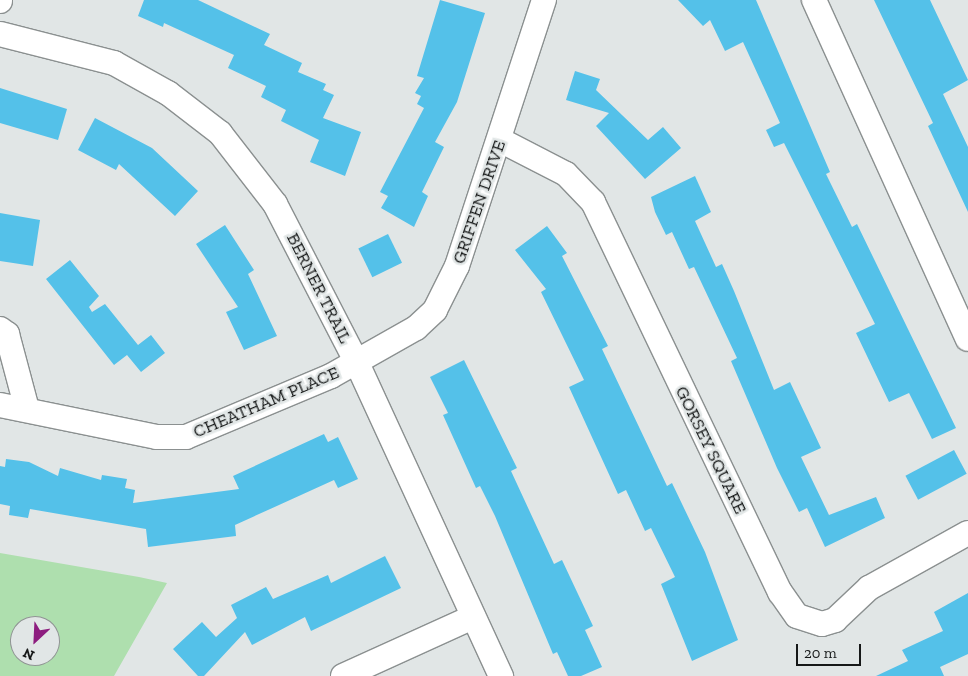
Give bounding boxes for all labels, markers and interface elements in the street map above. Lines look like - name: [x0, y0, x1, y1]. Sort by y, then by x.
- street label: GRIFFEN DRIVE: [448, 137, 510, 267]
- street label: BERNER TRAIL: [282, 229, 356, 347]
- street label: CHEATHAM PLACE: [190, 362, 342, 442]
- street label: GORSEY SQUARE: [671, 382, 751, 518]
- north arrow: [10, 616, 60, 666]
- scale bar: [798, 634, 863, 666]
- text: N: [20, 644, 37, 664]
- text: 20 m: [804, 644, 837, 662]

